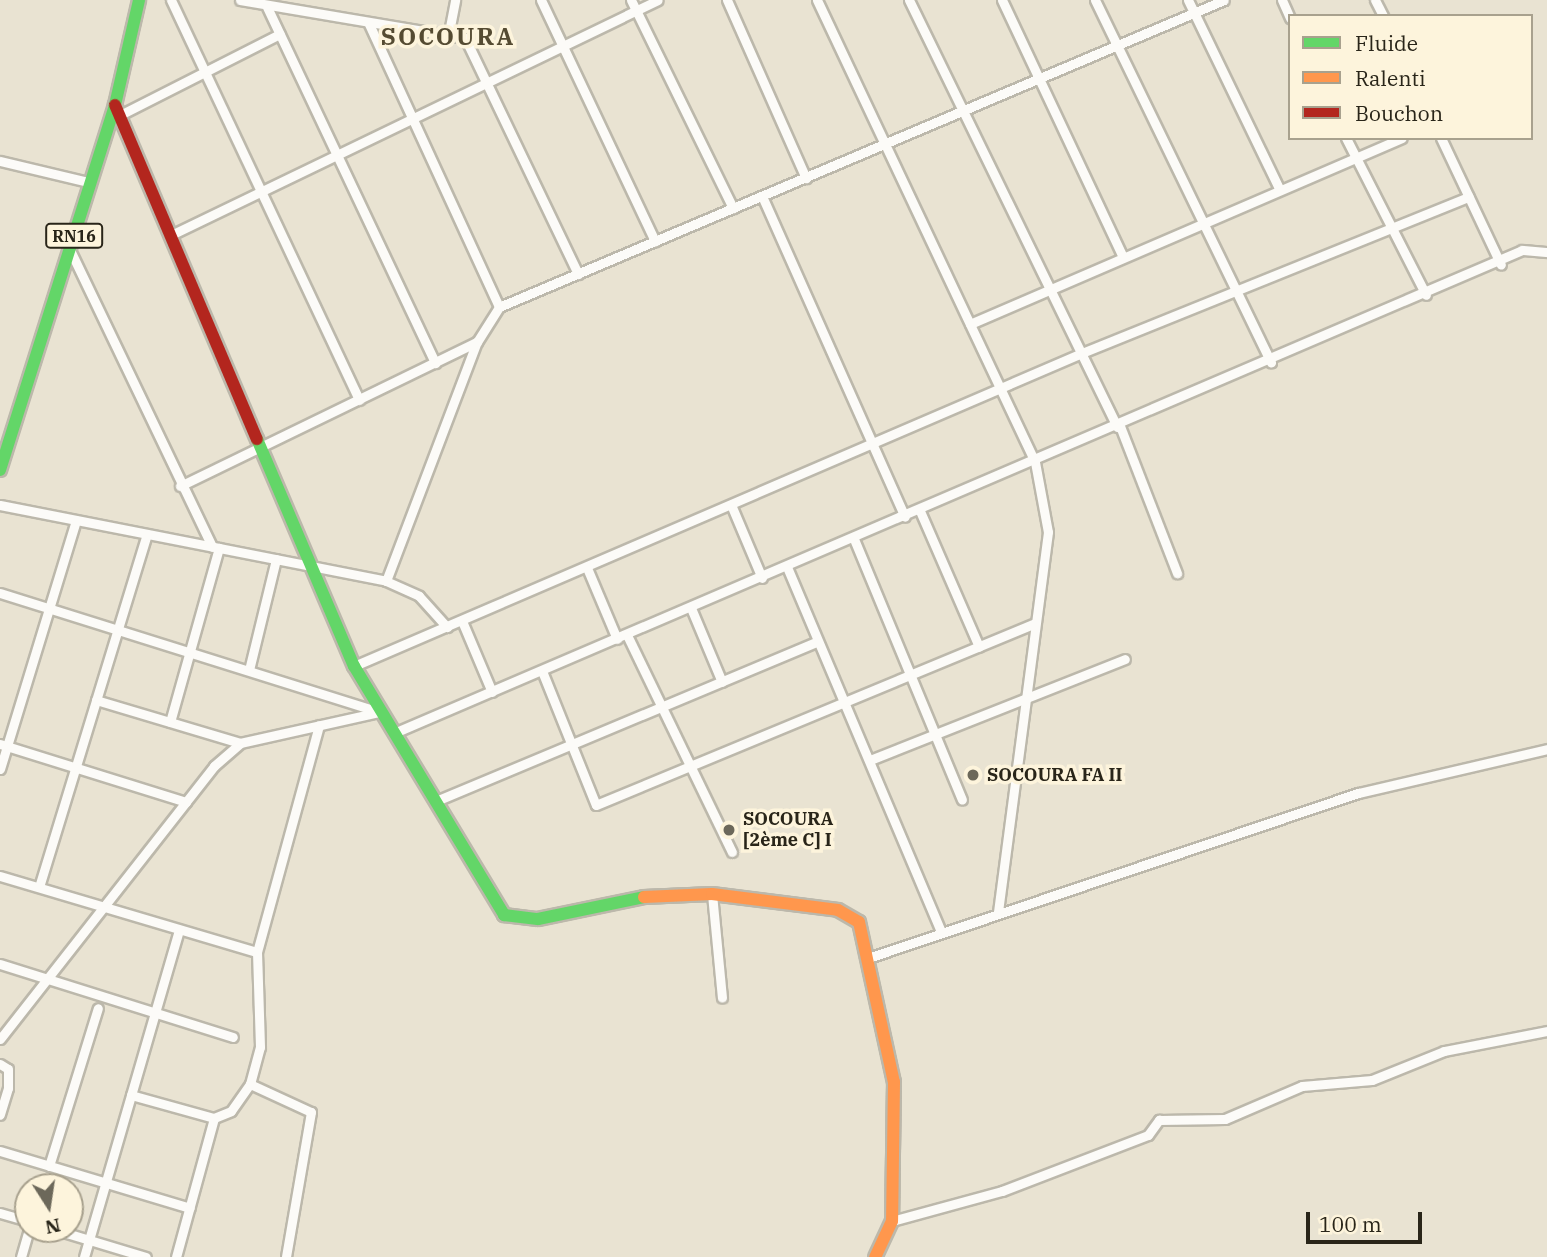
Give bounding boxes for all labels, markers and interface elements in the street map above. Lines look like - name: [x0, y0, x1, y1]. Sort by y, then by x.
- legend: [1288, 14, 1533, 140]
- district label: SOCOURA: [382, 23, 514, 51]
- text: Fluide: [1355, 29, 1418, 57]
- text: Ralenti: [1355, 64, 1426, 92]
- text: Bouchon: [1355, 99, 1443, 127]
- road number: RN16: [44, 224, 104, 248]
- place label: SOCOURA FA II: [987, 764, 1122, 786]
- marker: SOCOURA FA II: [965, 767, 981, 783]
- place label: SOCOURA [2ème C] I: [743, 809, 833, 852]
- marker: SOCOURA [2ème C] I: [721, 822, 737, 838]
- north arrow: [14, 1173, 84, 1243]
- scale bar: [1309, 1198, 1424, 1242]
- text: 100 m: [1319, 1210, 1382, 1238]
- text: N: [43, 1213, 63, 1240]

